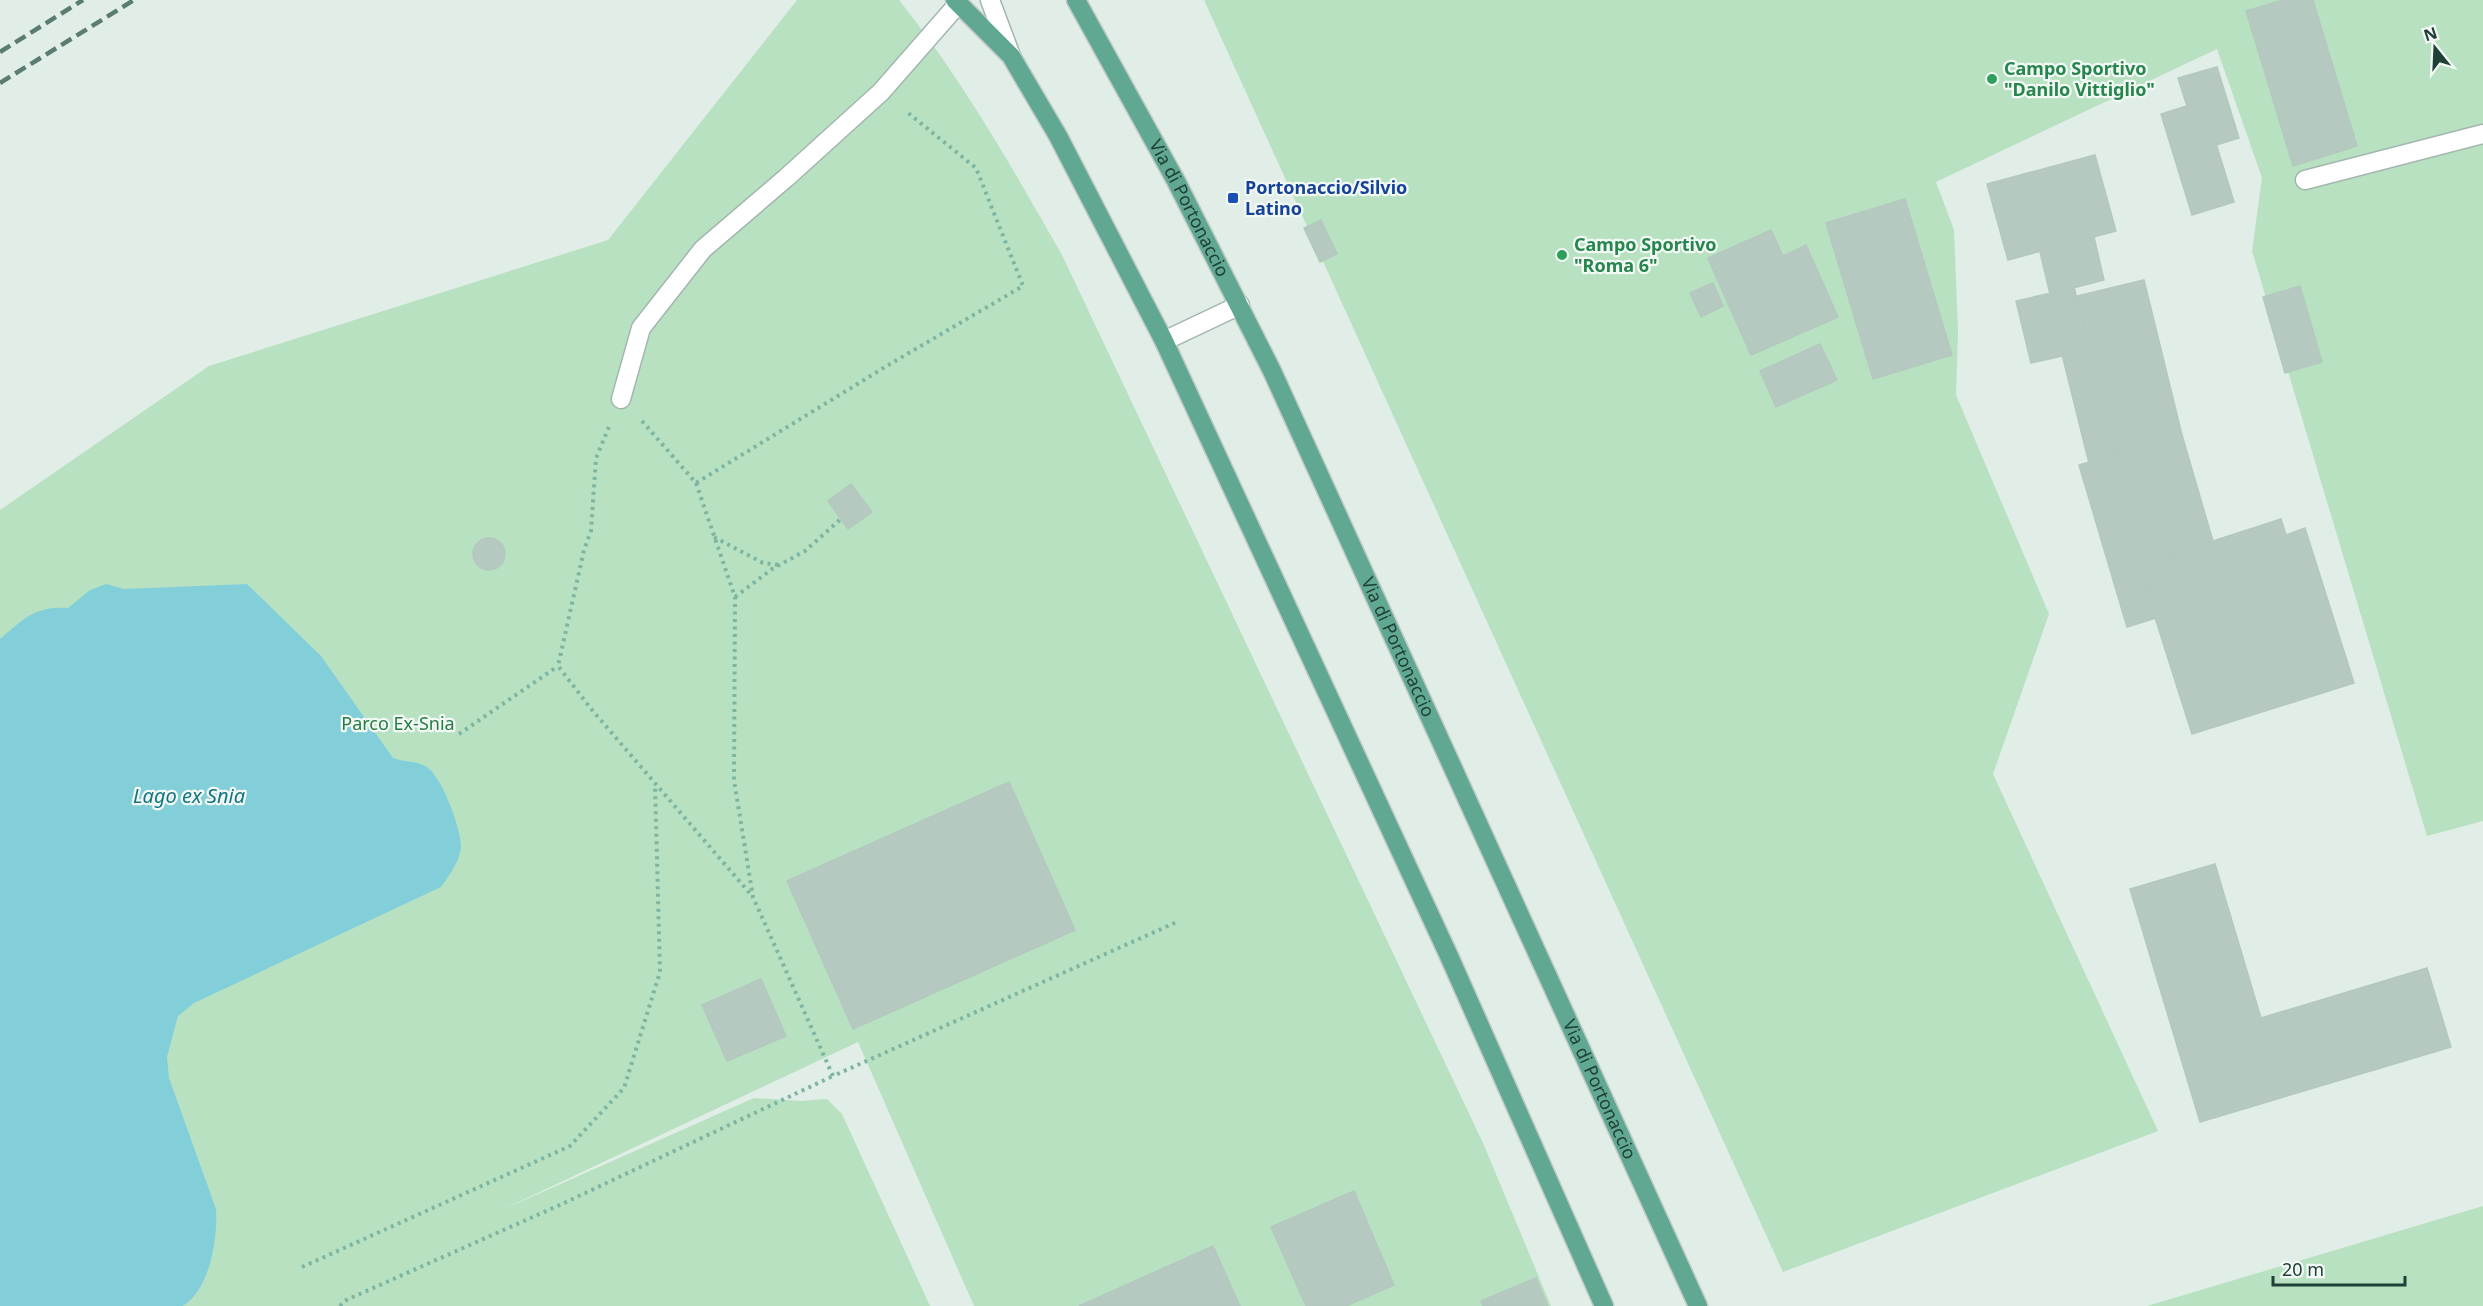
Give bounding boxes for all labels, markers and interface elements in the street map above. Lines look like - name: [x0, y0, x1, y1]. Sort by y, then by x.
- north arrow: [2405, 18, 2465, 78]
- text: N: [2421, 21, 2440, 46]
- place label: Campo Sportivo "Danilo Vittiglio": [2004, 56, 2155, 101]
- marker: Campo Sportivo "Danilo Vittiglio": [1985, 72, 1999, 86]
- street label: Via di Portonaccio: [1144, 135, 1235, 280]
- place label: Portonaccio/Silvio Latino: [1245, 175, 1407, 220]
- marker: Portonaccio/Silvio Latino: [1226, 191, 1240, 205]
- place label: Campo Sportivo "Roma 6": [1574, 232, 1717, 277]
- marker: Campo Sportivo "Roma 6": [1555, 248, 1569, 262]
- street label: Via di Portonaccio: [1356, 573, 1441, 720]
- park label: Parco Ex-Snia: [341, 711, 455, 735]
- water label: Lago ex Snia: [133, 782, 245, 809]
- street label: Via di Portonaccio: [1558, 1015, 1642, 1163]
- scale bar: [2273, 1249, 2405, 1287]
- text: 20 m: [2282, 1257, 2324, 1281]

